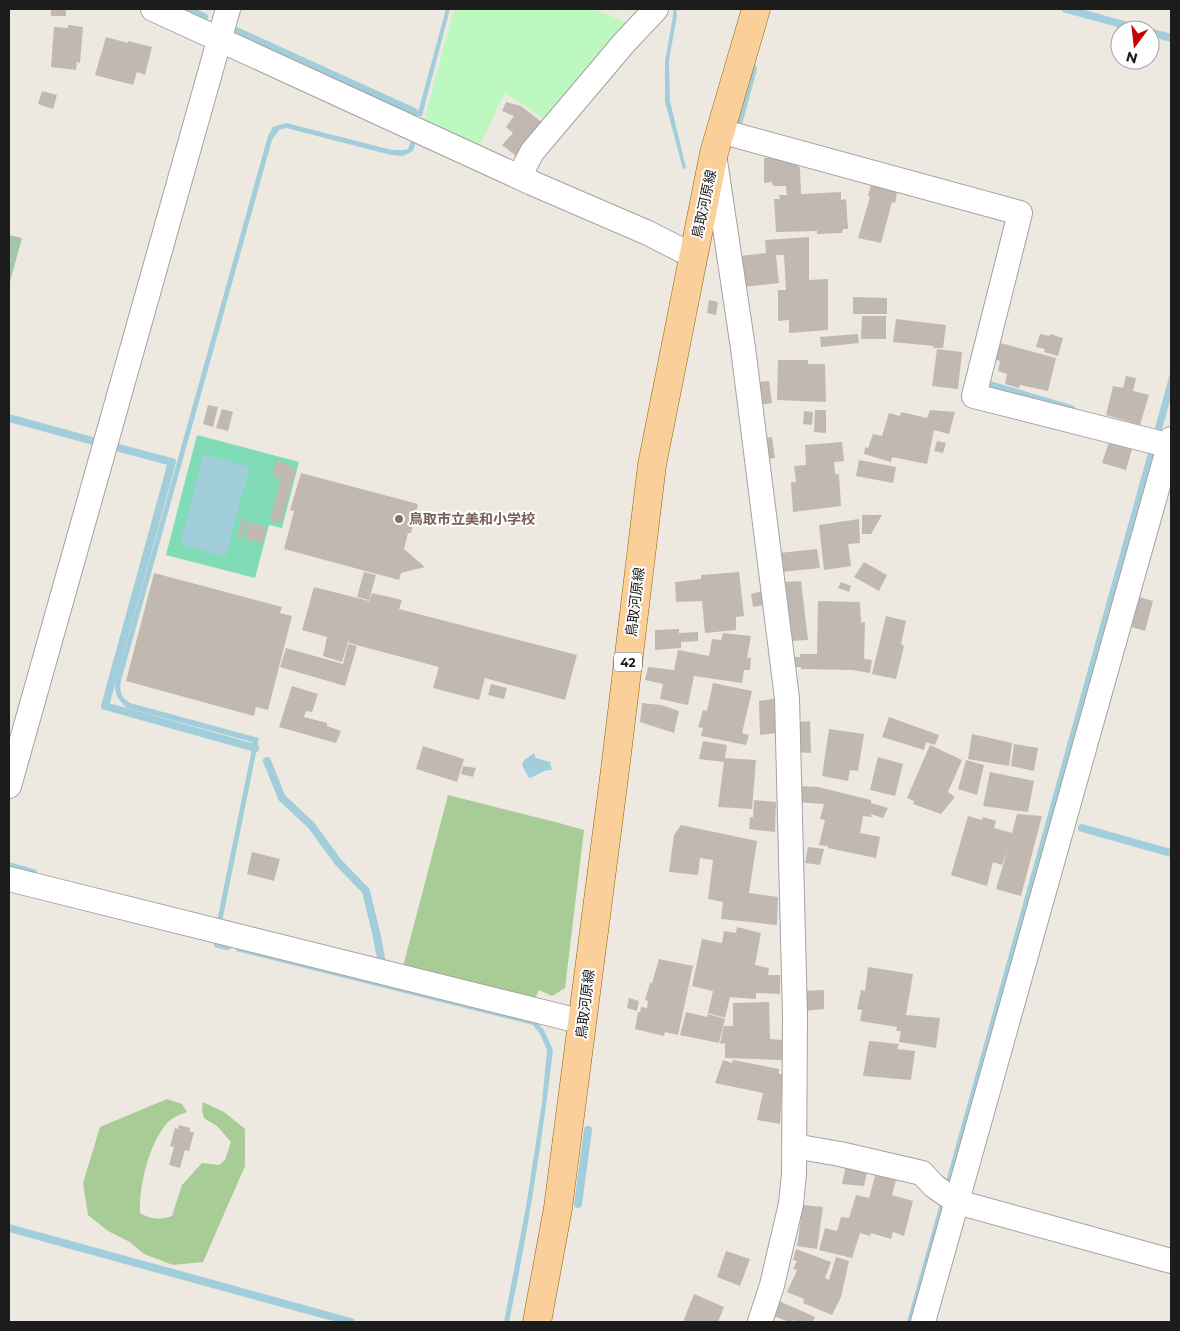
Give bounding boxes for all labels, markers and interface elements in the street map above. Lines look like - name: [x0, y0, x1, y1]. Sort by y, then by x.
- north arrow: [1110, 20, 1160, 70]
- text: N: [1124, 47, 1139, 68]
- street label: 鳥取河原線: [688, 168, 720, 240]
- place label: 鳥取市立美和小学校: [409, 510, 535, 528]
- marker: 鳥取市立美和小学校: [393, 513, 405, 525]
- street label: 鳥取河原線: [622, 566, 648, 638]
- road number: 42: [614, 652, 642, 672]
- street label: 鳥取河原線: [572, 968, 598, 1040]

